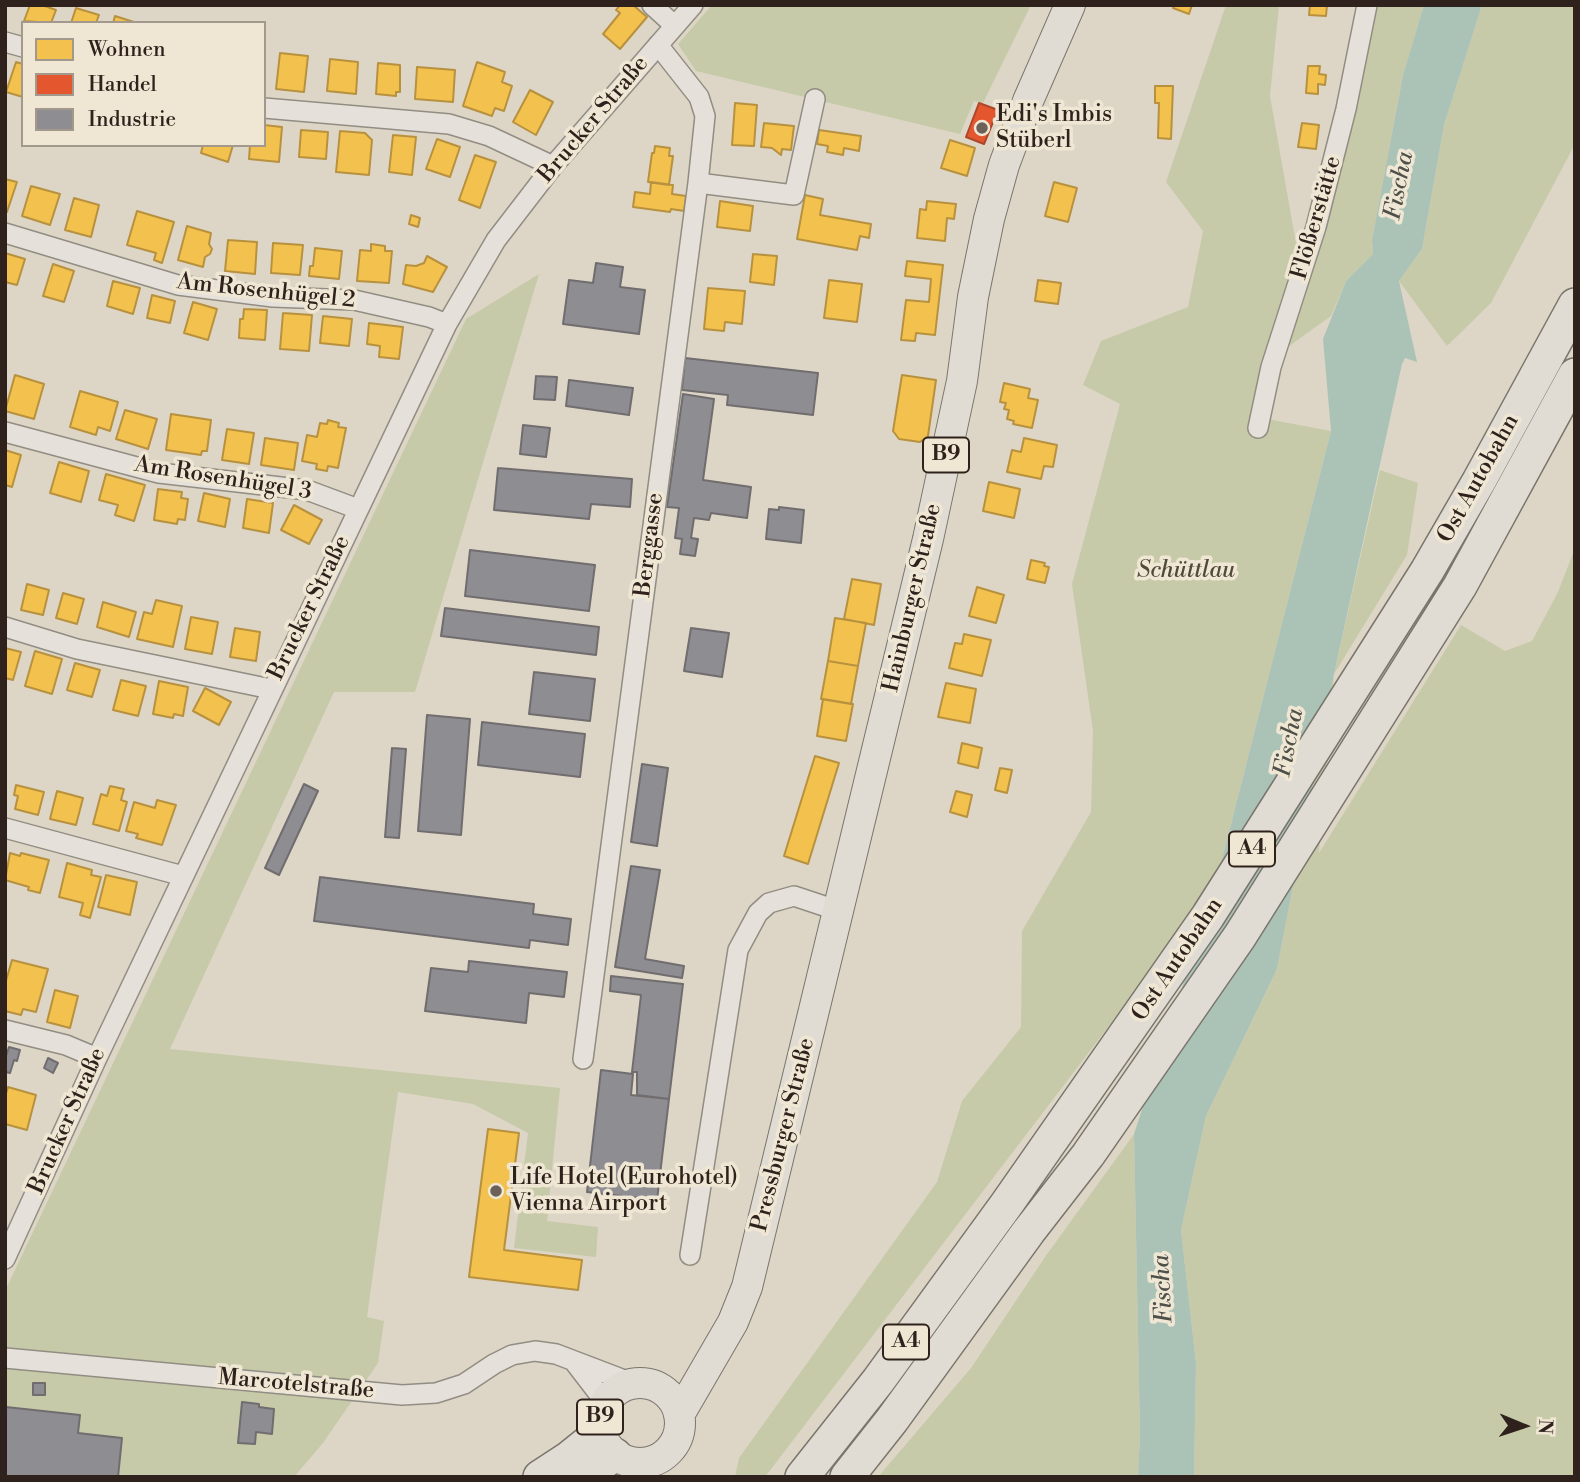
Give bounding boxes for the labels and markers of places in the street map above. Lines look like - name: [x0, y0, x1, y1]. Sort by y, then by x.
- place label: Edi's Imbis Stüberl: [996, 101, 1112, 155]
- marker: Edi's Imbis Stüberl: [974, 120, 990, 136]
- place label: Life Hotel (Eurohotel) Vienna Airport: [510, 1164, 738, 1218]
- marker: Life Hotel (Eurohotel) Vienna Airport: [488, 1183, 504, 1199]

